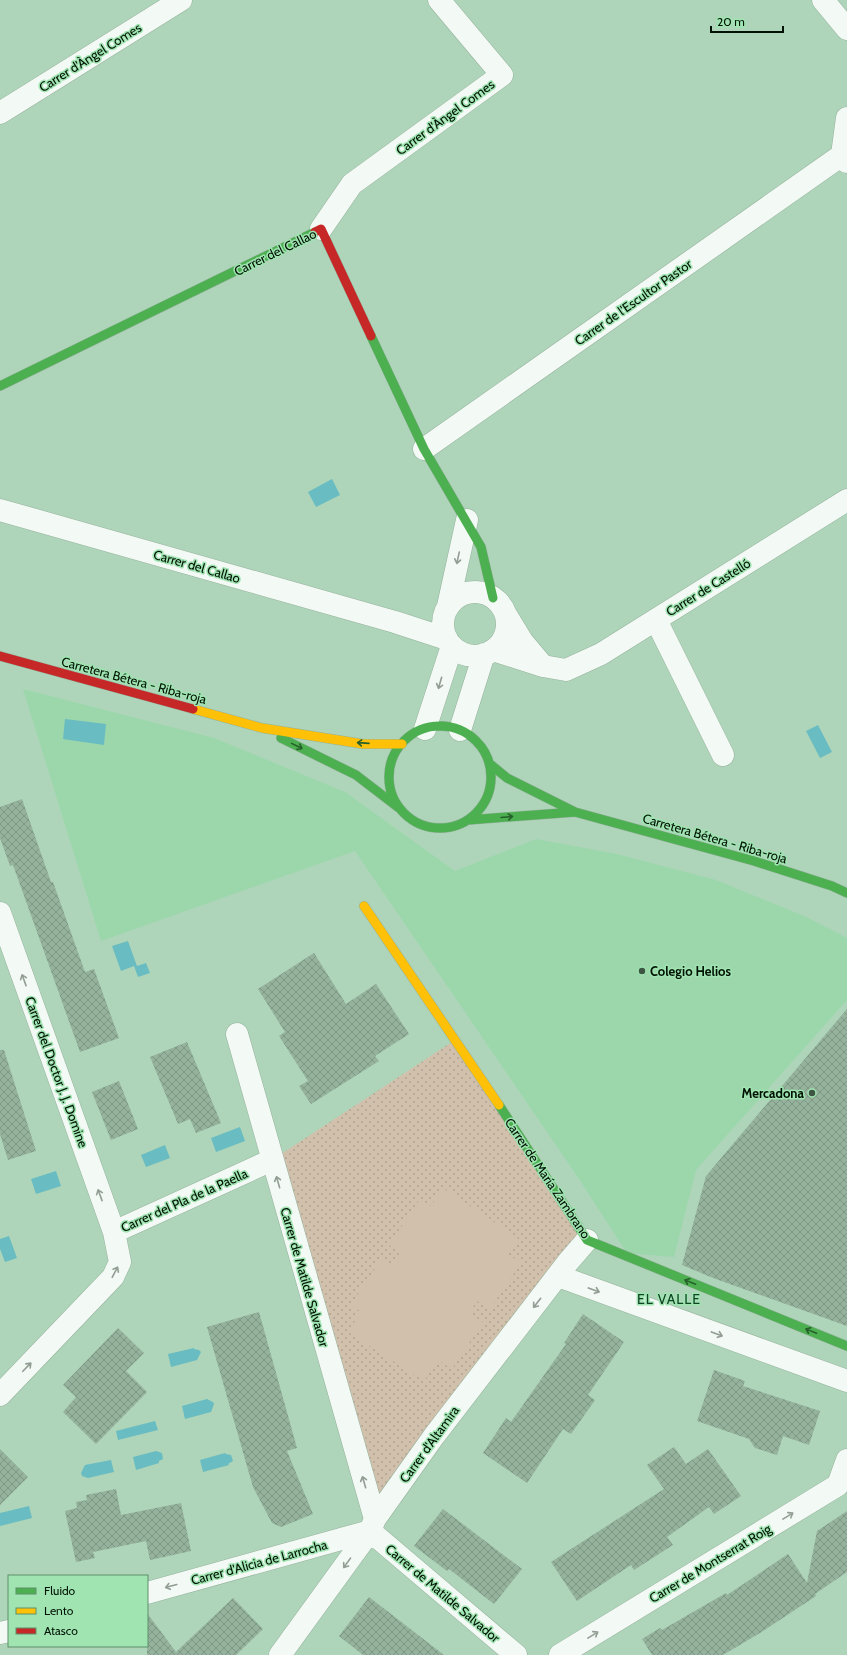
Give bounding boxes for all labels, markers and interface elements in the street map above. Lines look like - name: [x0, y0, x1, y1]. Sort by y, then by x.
- scale bar: [711, 8, 783, 34]
- text: 20 m: [717, 14, 745, 29]
- street label: Carrer d'Àngel Comes: [35, 18, 145, 95]
- street label: Carrer d'Àngel Comes: [392, 75, 498, 158]
- street label: Carrer del Callao: [231, 225, 319, 279]
- street label: Carrer de l'Escultor Pastor: [571, 255, 695, 348]
- street label: Carrer del Callao: [152, 546, 242, 586]
- one-way arrow: [454, 552, 462, 565]
- street label: Carrer de Castelló: [663, 555, 753, 619]
- street label: Carretera Bétera - Riba-roja: [59, 653, 209, 708]
- one-way arrow: [435, 677, 443, 690]
- one-way arrow: [357, 740, 370, 747]
- one-way arrow: [290, 743, 302, 750]
- street label: Carretera Bétera - Riba-roja: [641, 810, 790, 867]
- one-way arrow: [500, 814, 513, 821]
- place label: Colegio Helios: [650, 963, 731, 979]
- marker: Colegio Helios: [637, 966, 647, 976]
- one-way arrow: [20, 974, 27, 987]
- street label: Carrer del Doctor J. J. Domine: [22, 994, 92, 1150]
- place label: Mercadona: [742, 1085, 805, 1101]
- marker: Mercadona: [807, 1088, 817, 1098]
- street label: Carrer de María Zambrano: [502, 1115, 594, 1241]
- street label: Carrer del Pla de la Paella: [118, 1165, 251, 1235]
- one-way arrow: [274, 1176, 281, 1189]
- one-way arrow: [96, 1189, 104, 1201]
- street label: Carrer de Matilde Salvador: [277, 1206, 333, 1349]
- one-way arrow: [112, 1266, 119, 1278]
- one-way arrow: [685, 1278, 697, 1285]
- one-way arrow: [588, 1286, 600, 1294]
- district label: EL VALLE: [637, 1290, 701, 1308]
- one-way arrow: [533, 1298, 541, 1309]
- one-way arrow: [805, 1327, 817, 1334]
- one-way arrow: [710, 1330, 722, 1338]
- one-way arrow: [22, 1362, 32, 1372]
- street label: Carrer d'Altamira: [396, 1402, 463, 1485]
- one-way arrow: [360, 1475, 368, 1488]
- one-way arrow: [782, 1511, 793, 1520]
- street label: Carrer de Montserrat Roig: [646, 1520, 774, 1606]
- street label: Carrer d'Alicia de Larrocha: [189, 1536, 330, 1588]
- street label: Carrer de Matilde Salvador: [383, 1541, 504, 1646]
- one-way arrow: [343, 1557, 351, 1568]
- legend: [8, 1575, 148, 1647]
- text: Fluido: [44, 1583, 76, 1598]
- one-way arrow: [164, 1583, 177, 1590]
- text: Lento: [44, 1603, 74, 1618]
- text: Atasco: [44, 1623, 78, 1638]
- one-way arrow: [587, 1630, 599, 1638]

